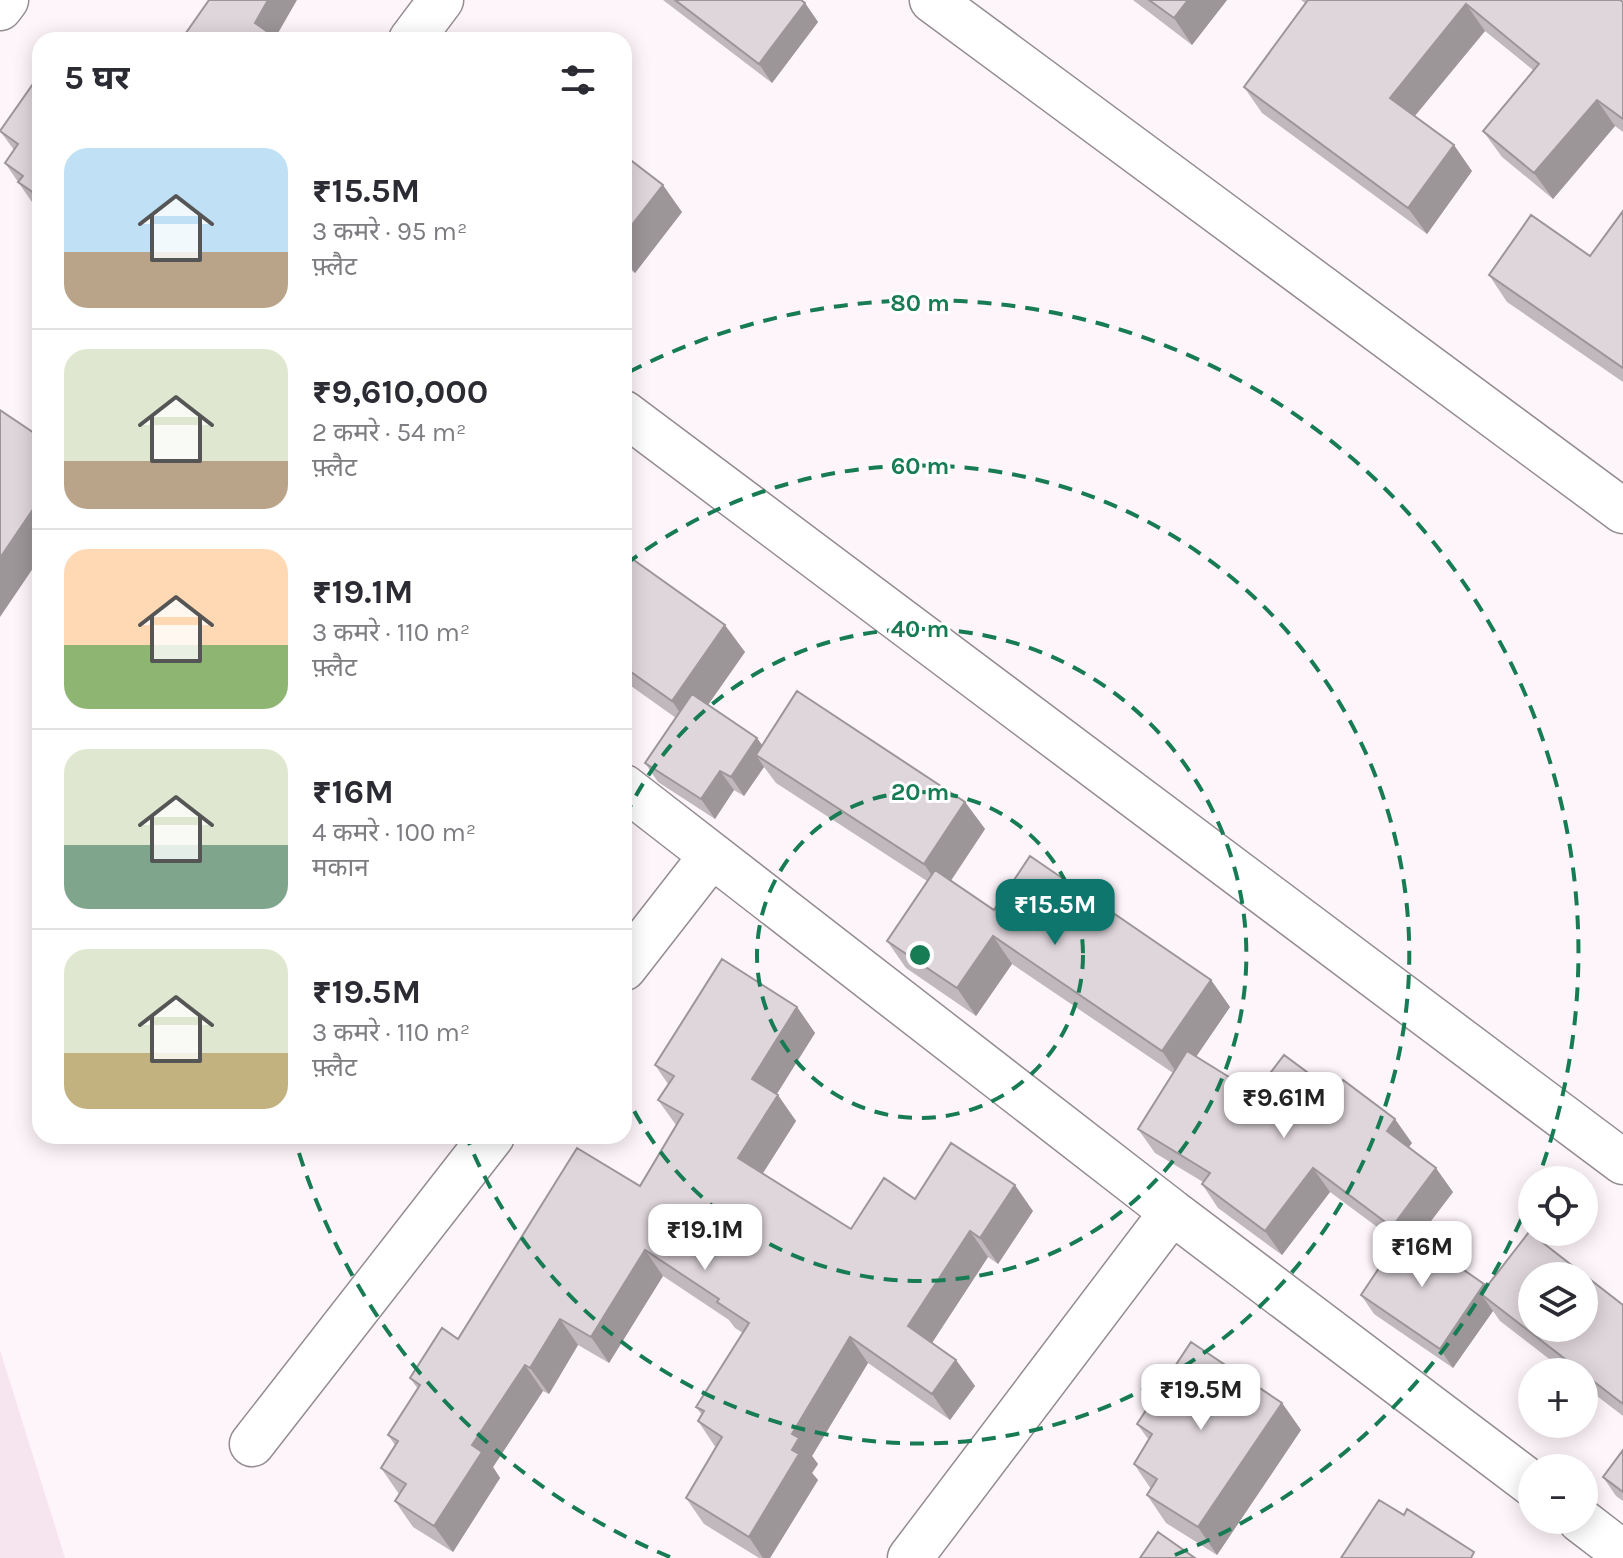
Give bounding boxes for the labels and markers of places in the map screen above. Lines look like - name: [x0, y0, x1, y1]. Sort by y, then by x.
- pin: ₹15.5M: [990, 879, 1120, 947]
- centre of rings: [906, 941, 934, 969]
- pin: ₹9.61M: [1219, 1072, 1349, 1140]
- pin: ₹19.1M: [640, 1204, 770, 1272]
- pin: ₹16M: [1375, 1221, 1469, 1289]
- pin: ₹19.5M: [1136, 1364, 1266, 1432]

